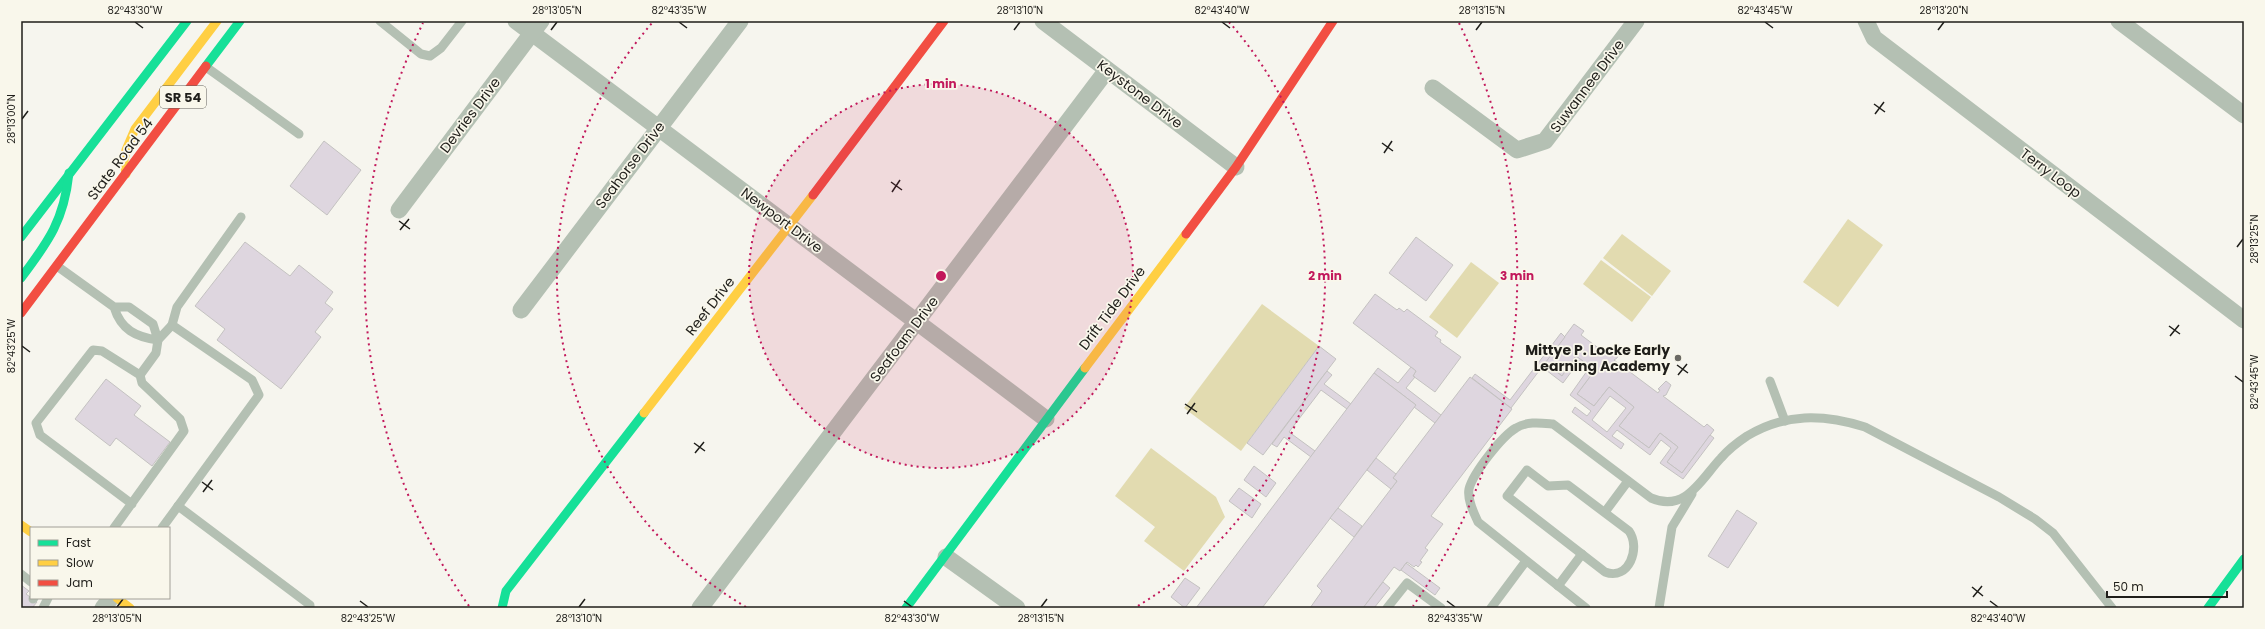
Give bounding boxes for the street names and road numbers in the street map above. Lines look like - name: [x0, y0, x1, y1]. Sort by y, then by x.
- street label: Suwannee Drive: [1545, 35, 1629, 137]
- street label: Keystone Drive: [1093, 55, 1187, 133]
- street label: Devries Drive: [435, 73, 505, 157]
- road number: SR 54: [160, 86, 206, 108]
- street label: State Road 54: [83, 114, 158, 204]
- street label: Seahorse Drive: [591, 117, 670, 213]
- street label: Terry Loop: [2016, 143, 2086, 203]
- street label: Newport Drive: [737, 183, 827, 258]
- street label: Drift Tide Drive: [1074, 262, 1150, 354]
- street label: Reef Drive: [681, 272, 739, 339]
- street label: Seafoam Drive: [865, 292, 943, 386]

